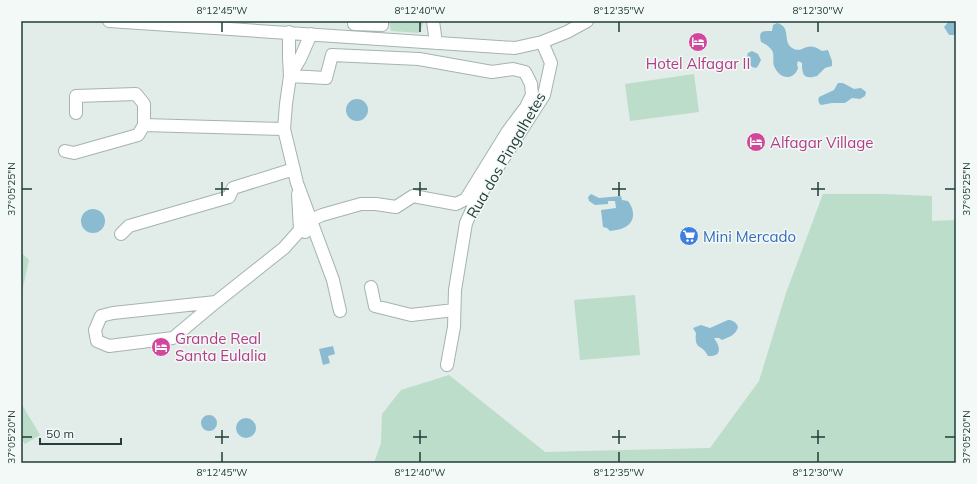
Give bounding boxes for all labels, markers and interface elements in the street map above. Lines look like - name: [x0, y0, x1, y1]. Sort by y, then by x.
- text: 8°12'45"W: [197, 4, 247, 17]
- text: 8°12'40"W: [395, 4, 445, 17]
- text: 8°12'35"W: [594, 4, 644, 17]
- text: 8°12'30"W: [793, 4, 843, 17]
- hotel icon: Hotel Alfagar II: [687, 31, 709, 53]
- place label: Hotel Alfagar II: [646, 54, 750, 73]
- street label: Rua dos Pingalhetes: [462, 89, 550, 221]
- hotel icon: Alfagar Village: [745, 131, 767, 153]
- place label: Alfagar Village: [770, 133, 873, 152]
- text: 37°05'25"N: [5, 162, 18, 216]
- text: 37°05'25"N: [960, 162, 973, 216]
- supermarket icon: Mini Mercado: [678, 225, 700, 247]
- place label: Mini Mercado: [703, 227, 796, 246]
- place label: Grande Real Santa Eulalia: [175, 329, 267, 365]
- hotel icon: Grande Real Santa Eulalia: [150, 336, 172, 358]
- text: 37°05'20"N: [5, 410, 18, 464]
- text: 37°05'20"N: [960, 410, 973, 464]
- scale bar: [40, 420, 121, 446]
- text: 50 m: [46, 426, 74, 441]
- text: 8°12'45"W: [197, 466, 247, 479]
- text: 8°12'40"W: [395, 466, 445, 479]
- text: 8°12'35"W: [594, 466, 644, 479]
- text: 8°12'30"W: [793, 466, 843, 479]

